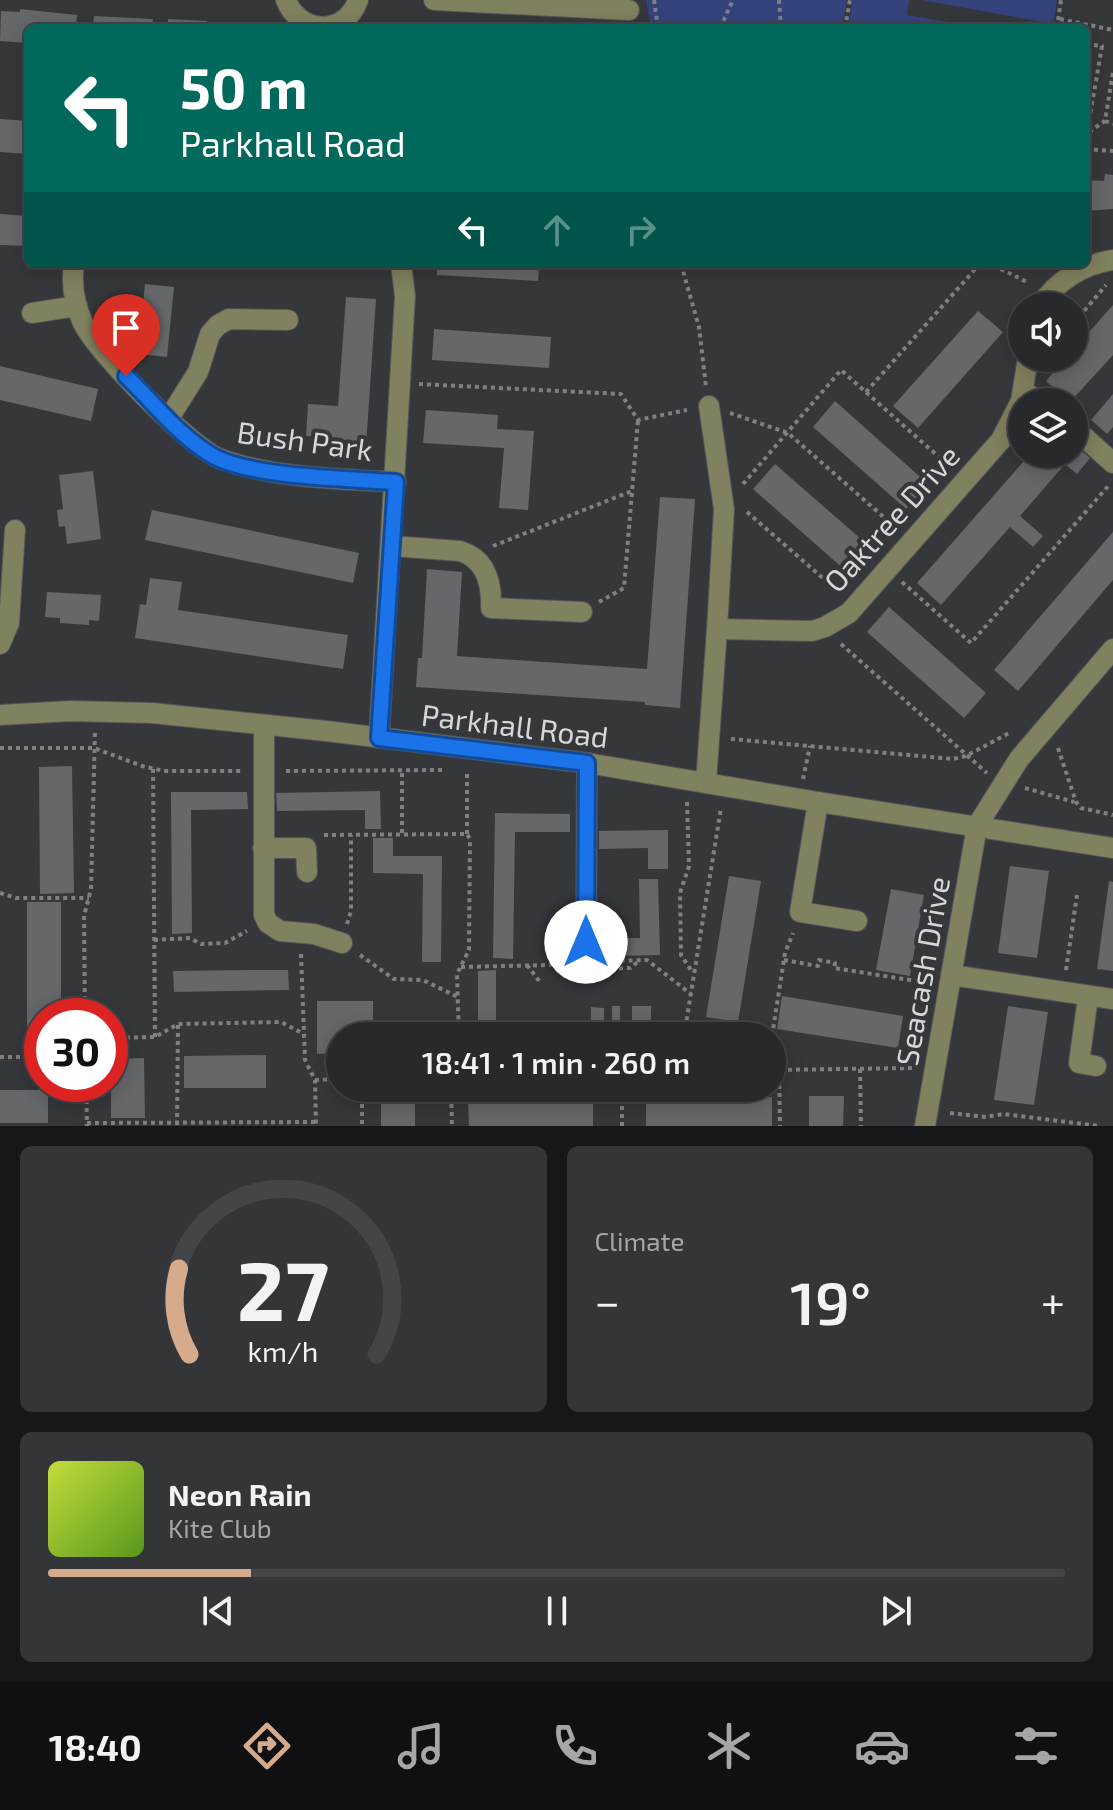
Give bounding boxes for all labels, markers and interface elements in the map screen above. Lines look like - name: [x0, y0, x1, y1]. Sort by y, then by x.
- text: 50 m: [180, 53, 308, 120]
- icon: left: [48, 56, 152, 160]
- text: Parkhall Road: [180, 121, 406, 164]
- icon: left: [451, 208, 495, 252]
- icon: ahead: [535, 208, 579, 252]
- icon: right: [619, 208, 663, 252]
- map controls: [1008, 292, 1088, 468]
- button: sound: [1008, 292, 1088, 372]
- pin: [92, 294, 160, 376]
- icon: arrive: [104, 306, 148, 350]
- button: layers: [1008, 388, 1088, 468]
- street label: Bush Park: [235, 413, 375, 467]
- street label: Oaktree Drive: [816, 437, 966, 599]
- street label: Parkhall Road: [419, 696, 611, 754]
- street label: Seacash Drive: [888, 874, 956, 1068]
- position arrow: [544, 900, 628, 984]
- speed limit sign: 30: [24, 998, 128, 1102]
- text: 18:41 · 1 min · 260 m: [422, 1044, 690, 1080]
- text: Climate: [595, 1225, 684, 1256]
- text: 27: [237, 1238, 329, 1338]
- text: 19°: [790, 1265, 871, 1337]
- text: −: [595, 1274, 620, 1327]
- text: +: [1041, 1274, 1065, 1327]
- text: km/h: [248, 1333, 319, 1368]
- text: Neon Rain: [168, 1476, 312, 1512]
- text: Kite Club: [168, 1512, 272, 1543]
- icon: previous: [196, 1589, 240, 1633]
- icon: pause: [535, 1589, 579, 1633]
- icon: next: [874, 1589, 918, 1633]
- icon: directions: [239, 1718, 295, 1774]
- icon: music: [393, 1718, 449, 1774]
- icon: phone: [547, 1718, 603, 1774]
- icon: climate: [701, 1718, 757, 1774]
- icon: car: [854, 1718, 910, 1774]
- icon: filters: [1008, 1718, 1064, 1774]
- text: 18:40: [49, 1725, 142, 1768]

